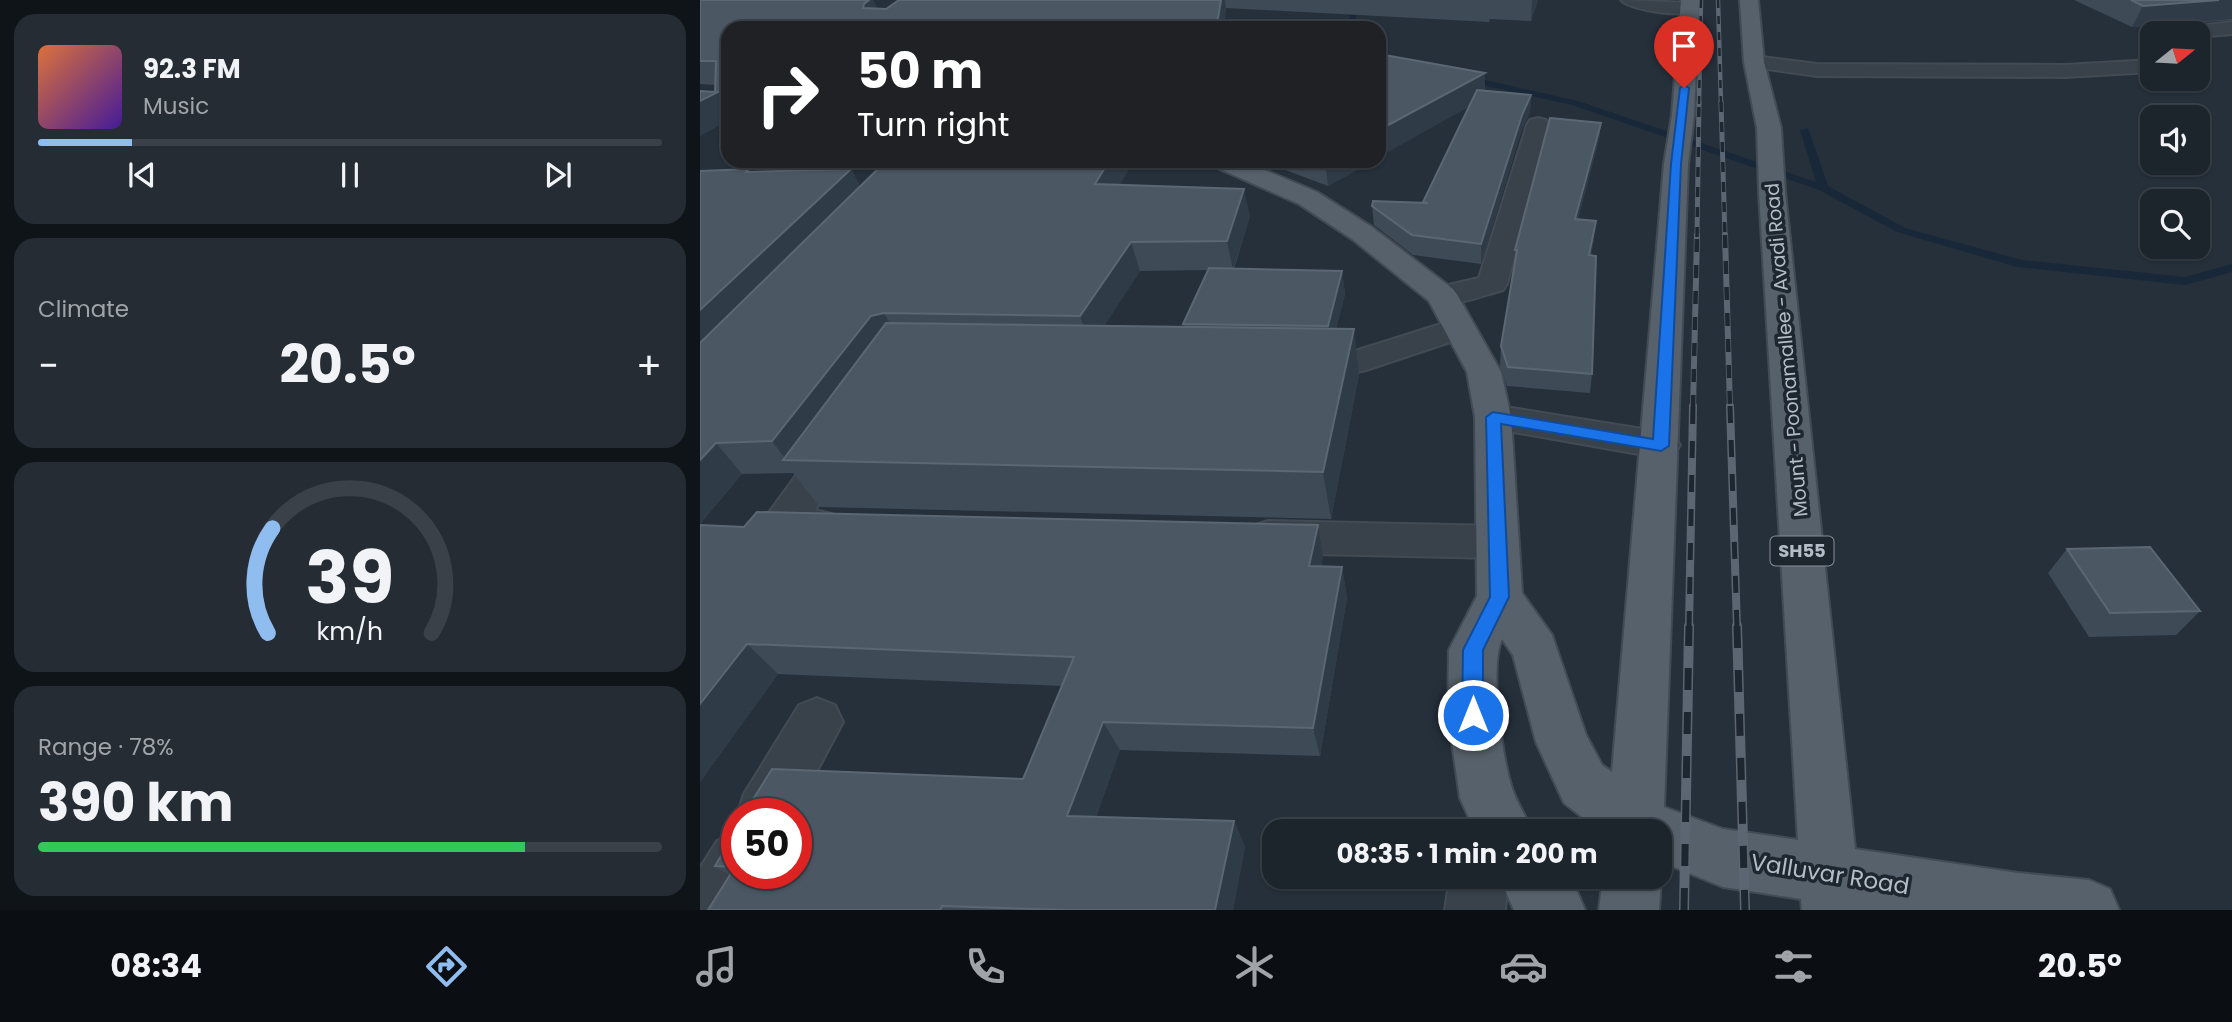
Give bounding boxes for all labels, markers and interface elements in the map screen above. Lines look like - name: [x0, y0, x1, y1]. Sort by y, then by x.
- pin: [1654, 16, 1714, 88]
- north arrow: [2140, 21, 2210, 91]
- map controls: [2140, 21, 2210, 259]
- icon: arrive: [1665, 27, 1703, 65]
- text: 50 m: [857, 37, 983, 105]
- icon: right: [742, 49, 833, 140]
- text: 92.3 FM: [143, 51, 241, 87]
- text: Music: [143, 90, 209, 122]
- text: Turn right: [857, 102, 1009, 147]
- button: sound: [2140, 105, 2210, 175]
- icon: previous: [123, 156, 161, 194]
- icon: pause: [331, 156, 369, 194]
- icon: next: [539, 156, 577, 194]
- street label: Mount - Poonamallee - Avadi Road: [1758, 182, 1815, 518]
- button: search: [2140, 189, 2210, 259]
- text: Climate: [38, 293, 129, 325]
- text: 20.5°: [279, 328, 416, 401]
- text: −: [38, 339, 59, 392]
- text: +: [636, 339, 662, 392]
- text: 39: [306, 527, 394, 628]
- road number: SH55: [1770, 536, 1834, 566]
- text: km/h: [317, 614, 383, 649]
- position arrow: [1436, 678, 1510, 752]
- text: Range · 78%: [38, 731, 174, 763]
- text: 390 km: [38, 766, 234, 839]
- speed limit sign: 50: [721, 798, 812, 889]
- text: 08:35 · 1 min · 200 m: [1336, 836, 1598, 872]
- street label: Valluvar Road: [1748, 846, 1912, 902]
- icon: directions: [422, 942, 471, 991]
- icon: music: [692, 942, 741, 991]
- icon: phone: [961, 942, 1010, 991]
- icon: climate: [1230, 942, 1279, 991]
- icon: car: [1499, 942, 1548, 991]
- icon: filters: [1769, 942, 1818, 991]
- text: 08:34: [110, 943, 202, 988]
- text: 20.5°: [2038, 943, 2122, 988]

